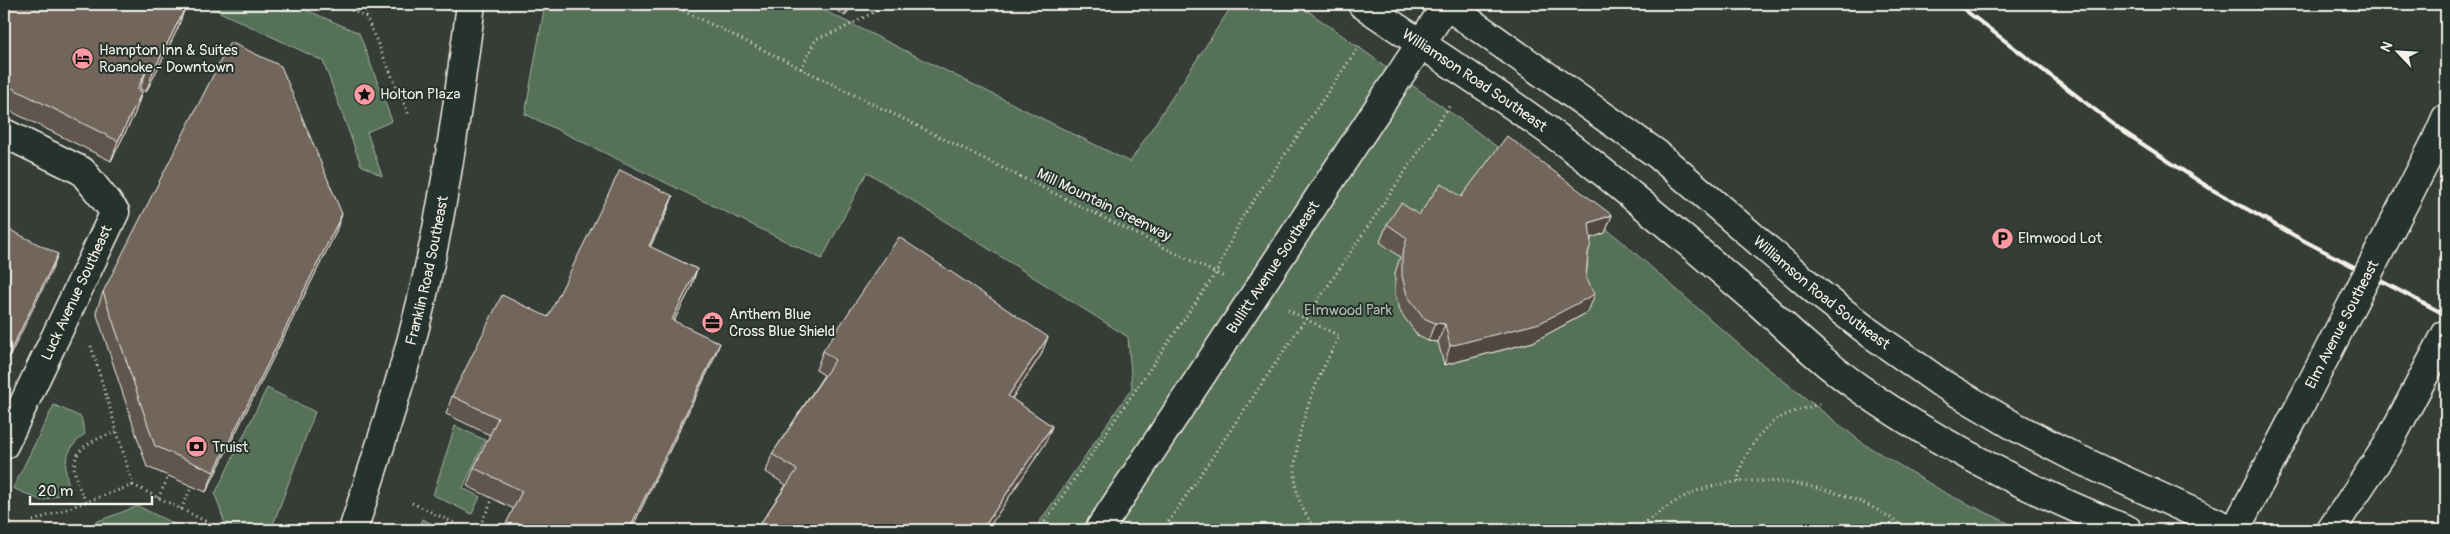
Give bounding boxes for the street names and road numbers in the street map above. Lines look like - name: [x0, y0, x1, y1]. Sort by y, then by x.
- street label: Williamson Road Southeast: [1399, 24, 1552, 136]
- street label: Mill Mountain Greenway: [1034, 164, 1175, 246]
- street label: Franklin Road Southeast: [401, 193, 453, 347]
- street label: Bullitt Avenue Southeast: [1222, 197, 1324, 337]
- street label: Luck Avenue Southeast: [37, 221, 117, 364]
- street label: Williamson Road Southeast: [1749, 232, 1895, 354]
- street label: Elm Avenue Southeast: [2301, 256, 2383, 392]

